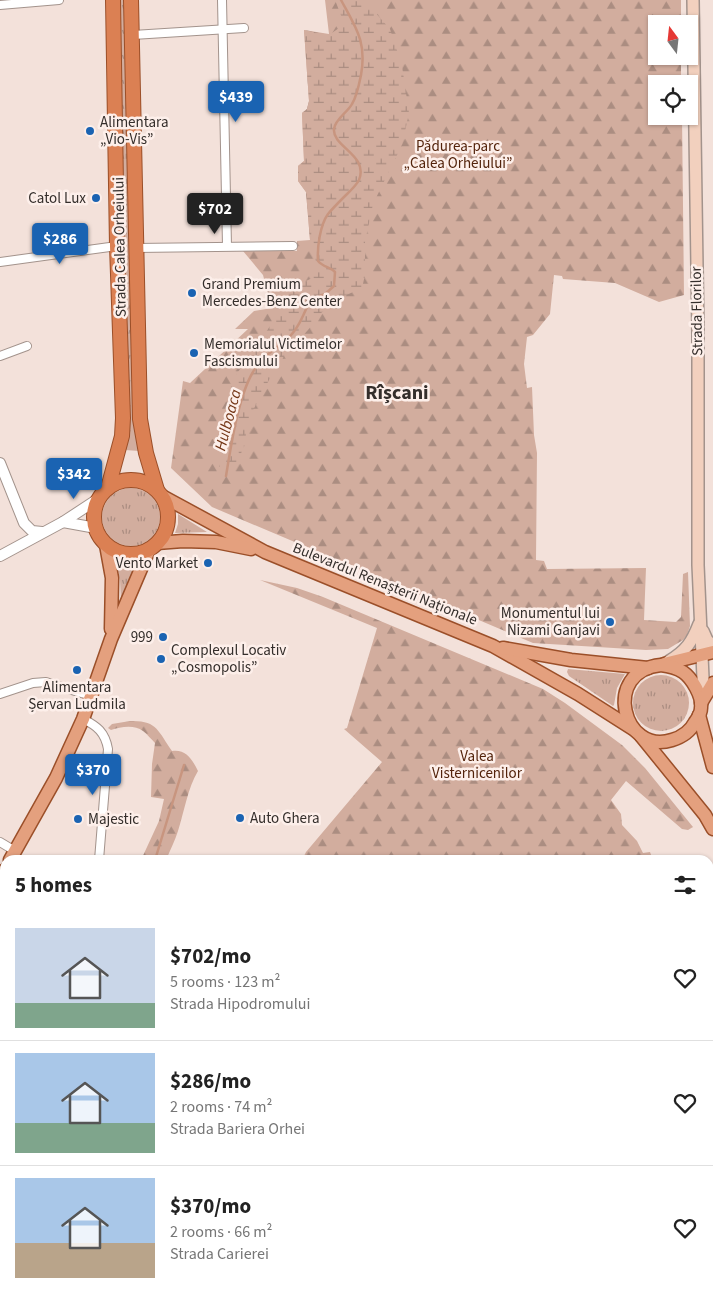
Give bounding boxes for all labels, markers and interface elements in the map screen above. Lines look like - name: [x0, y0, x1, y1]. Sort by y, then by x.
- north arrow: [648, 15, 698, 65]
- map controls: [648, 15, 698, 125]
- button: locate: [648, 75, 698, 125]
- pin: $439: [206, 80, 266, 123]
- text: $439: [219, 86, 253, 108]
- place label: Alimentara „Vio-Vis”: [100, 112, 168, 150]
- marker: Alimentara „Vio-Vis”: [84, 125, 96, 137]
- park label: Pădurea-parc „Calea Orheiului”: [404, 136, 512, 174]
- street label: Strada Calea Orheiului: [108, 177, 132, 317]
- place label: Catol Lux: [28, 188, 86, 209]
- marker: Catol Lux: [90, 192, 102, 204]
- pin: $702: [185, 192, 245, 235]
- text: $702: [198, 198, 232, 220]
- pin: $286: [30, 222, 90, 265]
- text: $286: [43, 228, 77, 250]
- street label: Strada Florilor: [686, 265, 708, 356]
- place label: Grand Premium Mercedes-Benz Center: [202, 274, 343, 312]
- marker: Grand Premium Mercedes-Benz Center: [186, 287, 198, 299]
- place label: Memorialul Victimelor Fascismului: [204, 334, 343, 372]
- marker: Memorialul Victimelor Fascismului: [188, 347, 200, 359]
- district label: Rîșcani: [365, 379, 429, 407]
- water label: Hulboaca: [209, 386, 247, 453]
- pin: $342: [44, 458, 104, 500]
- text: $342: [57, 463, 91, 485]
- street label: Bulevardul Renașterii Naționale: [290, 537, 480, 631]
- place label: Vento Market: [116, 553, 198, 574]
- marker: Vento Market: [202, 557, 214, 569]
- place label: Monumentul lui Nizami Ganjavi: [501, 603, 600, 641]
- marker: Monumentul lui Nizami Ganjavi: [604, 616, 616, 628]
- place label: 999: [131, 627, 153, 648]
- marker: 999: [157, 631, 169, 643]
- place label: Complexul Locativ „Cosmopolis”: [171, 640, 286, 678]
- marker: Complexul Locativ „Cosmopolis”: [155, 653, 167, 665]
- marker: Alimentara Șervan Ludmila: [71, 664, 83, 676]
- place label: Alimentara Șervan Ludmila: [28, 677, 126, 715]
- park label: Valea Visternicenilor: [432, 746, 523, 784]
- pin: $370: [63, 754, 123, 796]
- text: $370: [76, 759, 110, 781]
- place label: Auto Ghera: [250, 808, 319, 829]
- place label: Majestic: [88, 809, 139, 830]
- marker: Auto Ghera: [234, 812, 246, 824]
- marker: Majestic: [72, 813, 84, 825]
- text: 5 homes: [15, 870, 92, 900]
- icon: filters: [671, 871, 699, 899]
- text: $702/mo: [170, 941, 251, 971]
- icon: home: [55, 948, 115, 1008]
- icon: heart: [671, 964, 699, 992]
- text: 5 rooms · 123 m²: [170, 971, 280, 993]
- text: Strada Hipodromului: [170, 993, 311, 1015]
- text: $286/mo: [170, 1066, 251, 1096]
- icon: home: [55, 1073, 115, 1133]
- icon: heart: [671, 1089, 699, 1117]
- text: 2 rooms · 74 m²: [170, 1096, 272, 1118]
- text: Strada Bariera Orhei: [170, 1118, 305, 1140]
- text: $370/mo: [170, 1191, 251, 1221]
- icon: home: [55, 1198, 115, 1258]
- icon: heart: [671, 1214, 699, 1242]
- text: 2 rooms · 66 m²: [170, 1221, 272, 1243]
- text: Strada Carierei: [170, 1243, 269, 1265]

